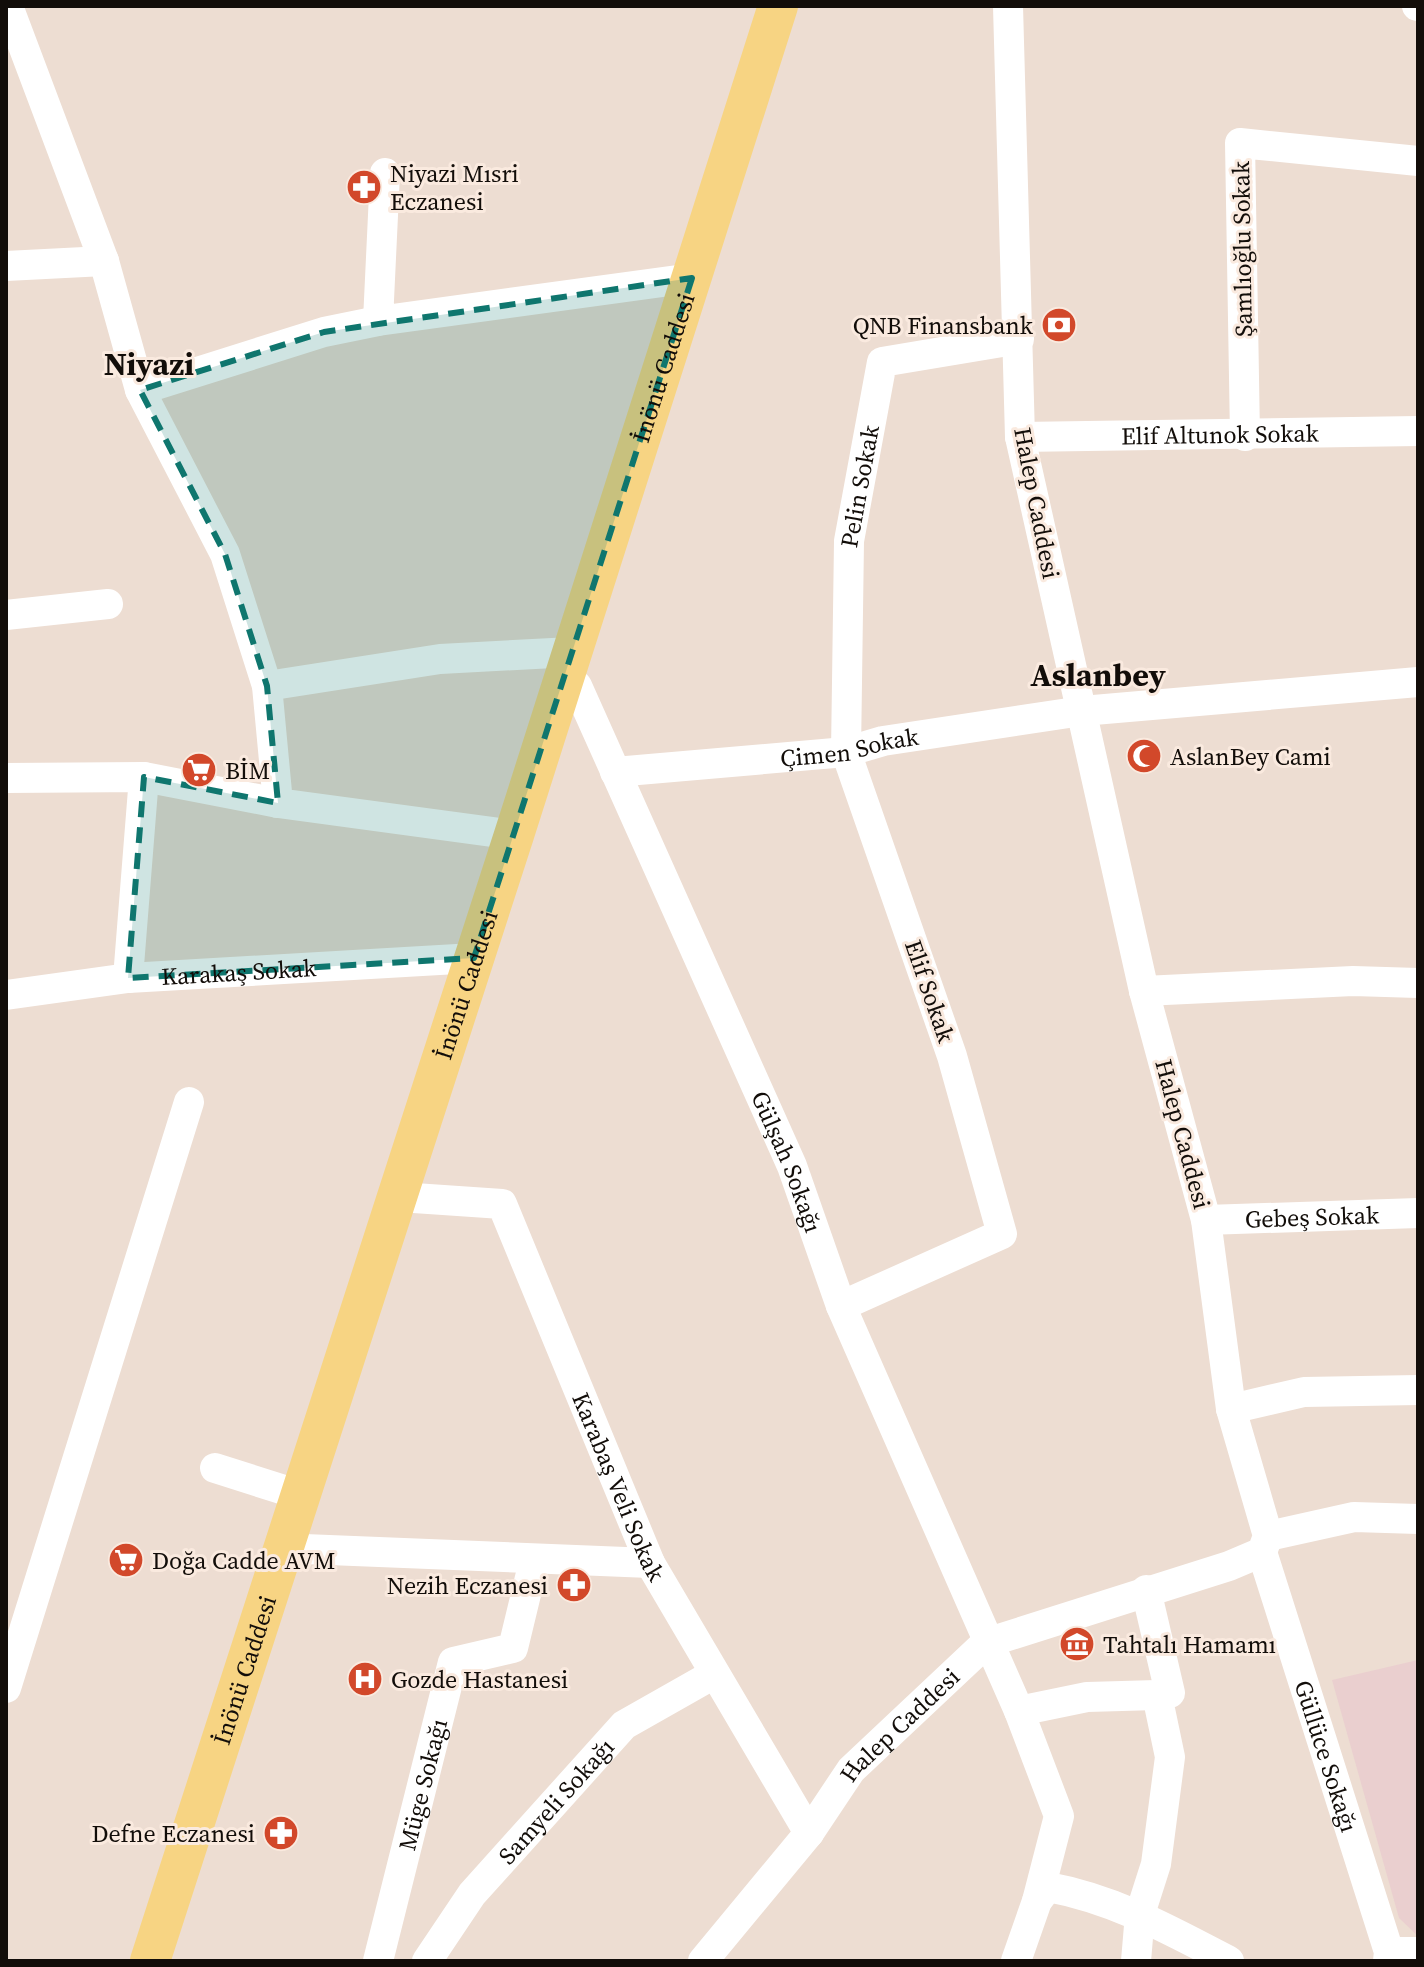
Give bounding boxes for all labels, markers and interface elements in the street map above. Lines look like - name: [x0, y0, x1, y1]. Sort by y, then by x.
- place label: Niyazi Mısri Eczanesi: [390, 157, 519, 218]
- street label: Şamlıoğlu Sokak: [1224, 160, 1260, 337]
- pharmacy icon: Niyazi Mısri Eczanesi: [345, 168, 383, 206]
- street label: İnönü Caddesi: [624, 289, 702, 446]
- bank icon: QNB Finansbank: [1040, 306, 1078, 344]
- place label: QNB Finansbank: [853, 309, 1034, 342]
- district label: Niyazi: [104, 342, 194, 386]
- street label: Elif Altunok Sokak: [1121, 416, 1320, 452]
- street label: Pelin Sokak: [832, 421, 887, 550]
- street label: Halep Caddesi: [1006, 424, 1068, 582]
- district label: Aslanbey: [1030, 653, 1166, 697]
- street label: Çimen Sokak: [779, 719, 921, 774]
- mosque icon: AslanBey Cami: [1125, 737, 1163, 775]
- place label: AslanBey Cami: [1170, 740, 1331, 773]
- supermarket icon: BİM: [180, 751, 218, 789]
- place label: BİM: [225, 754, 270, 787]
- street label: İnönü Caddesi: [426, 906, 505, 1064]
- street label: Elif Sokak: [897, 935, 963, 1048]
- street label: Karakaş Sokak: [160, 951, 318, 993]
- street label: Halep Caddesi: [1147, 1055, 1219, 1213]
- street label: Gülşah Sokağı: [744, 1085, 830, 1237]
- street label: Gebeş Sokak: [1244, 1198, 1380, 1235]
- street label: Karabaş Veli Sokak: [565, 1387, 674, 1588]
- supermarket icon: Doğa Cadde AVM: [107, 1541, 145, 1579]
- place label: Doğa Cadde AVM: [152, 1544, 335, 1577]
- pharmacy icon: Nezih Eczanesi: [555, 1566, 593, 1604]
- place label: Nezih Eczanesi: [387, 1569, 548, 1602]
- street label: İnönü Caddesi: [205, 1591, 284, 1749]
- museum icon: Tahtalı Hamamı: [1058, 1625, 1096, 1663]
- place label: Tahtalı Hamamı: [1103, 1628, 1276, 1661]
- hospital icon: Gozde Hastanesi: [346, 1660, 384, 1698]
- street label: Halep Caddesi: [831, 1660, 966, 1788]
- place label: Gozde Hastanesi: [391, 1663, 568, 1696]
- street label: Güllüce Sokağı: [1287, 1676, 1366, 1836]
- street label: Müge Sokağı: [390, 1715, 455, 1854]
- street label: Samyeli Sokağı: [490, 1731, 621, 1871]
- pharmacy icon: Defne Eczanesi: [262, 1814, 300, 1852]
- place label: Defne Eczanesi: [92, 1817, 255, 1850]

